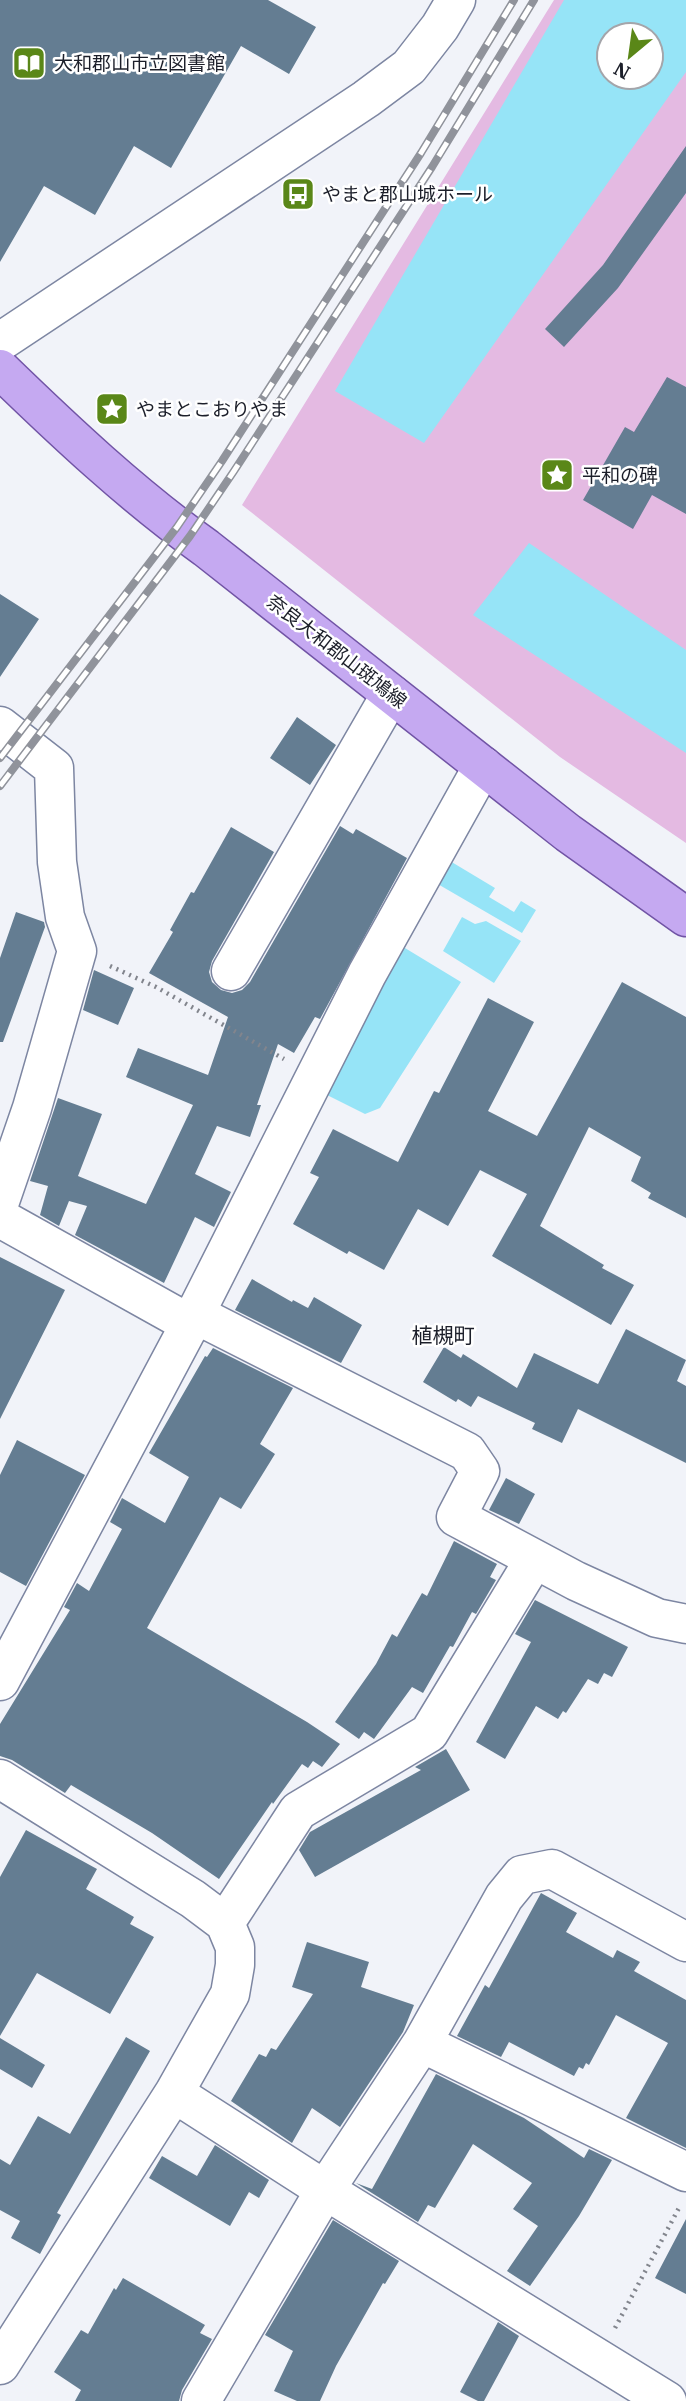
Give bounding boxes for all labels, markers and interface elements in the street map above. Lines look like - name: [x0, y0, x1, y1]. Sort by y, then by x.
- north arrow: [595, 21, 665, 91]
- library icon: 大和郡山市立図書館: [10, 44, 48, 82]
- place label: 大和郡山市立図書館: [54, 51, 225, 75]
- text: N: [609, 57, 634, 85]
- bus stop icon: やまと郡山城ホール: [279, 175, 317, 213]
- place label: やまと郡山城ホール: [322, 182, 493, 206]
- place icon: やまとこおりやま: [93, 390, 131, 428]
- place label: やまとこおりやま: [136, 397, 288, 421]
- place icon: 平和の碑: [538, 456, 576, 494]
- place label: 平和の碑: [582, 463, 658, 487]
- street label: 奈良大和郡山斑鳩線: [262, 589, 412, 713]
- district label: 植槻町: [412, 1321, 475, 1349]

